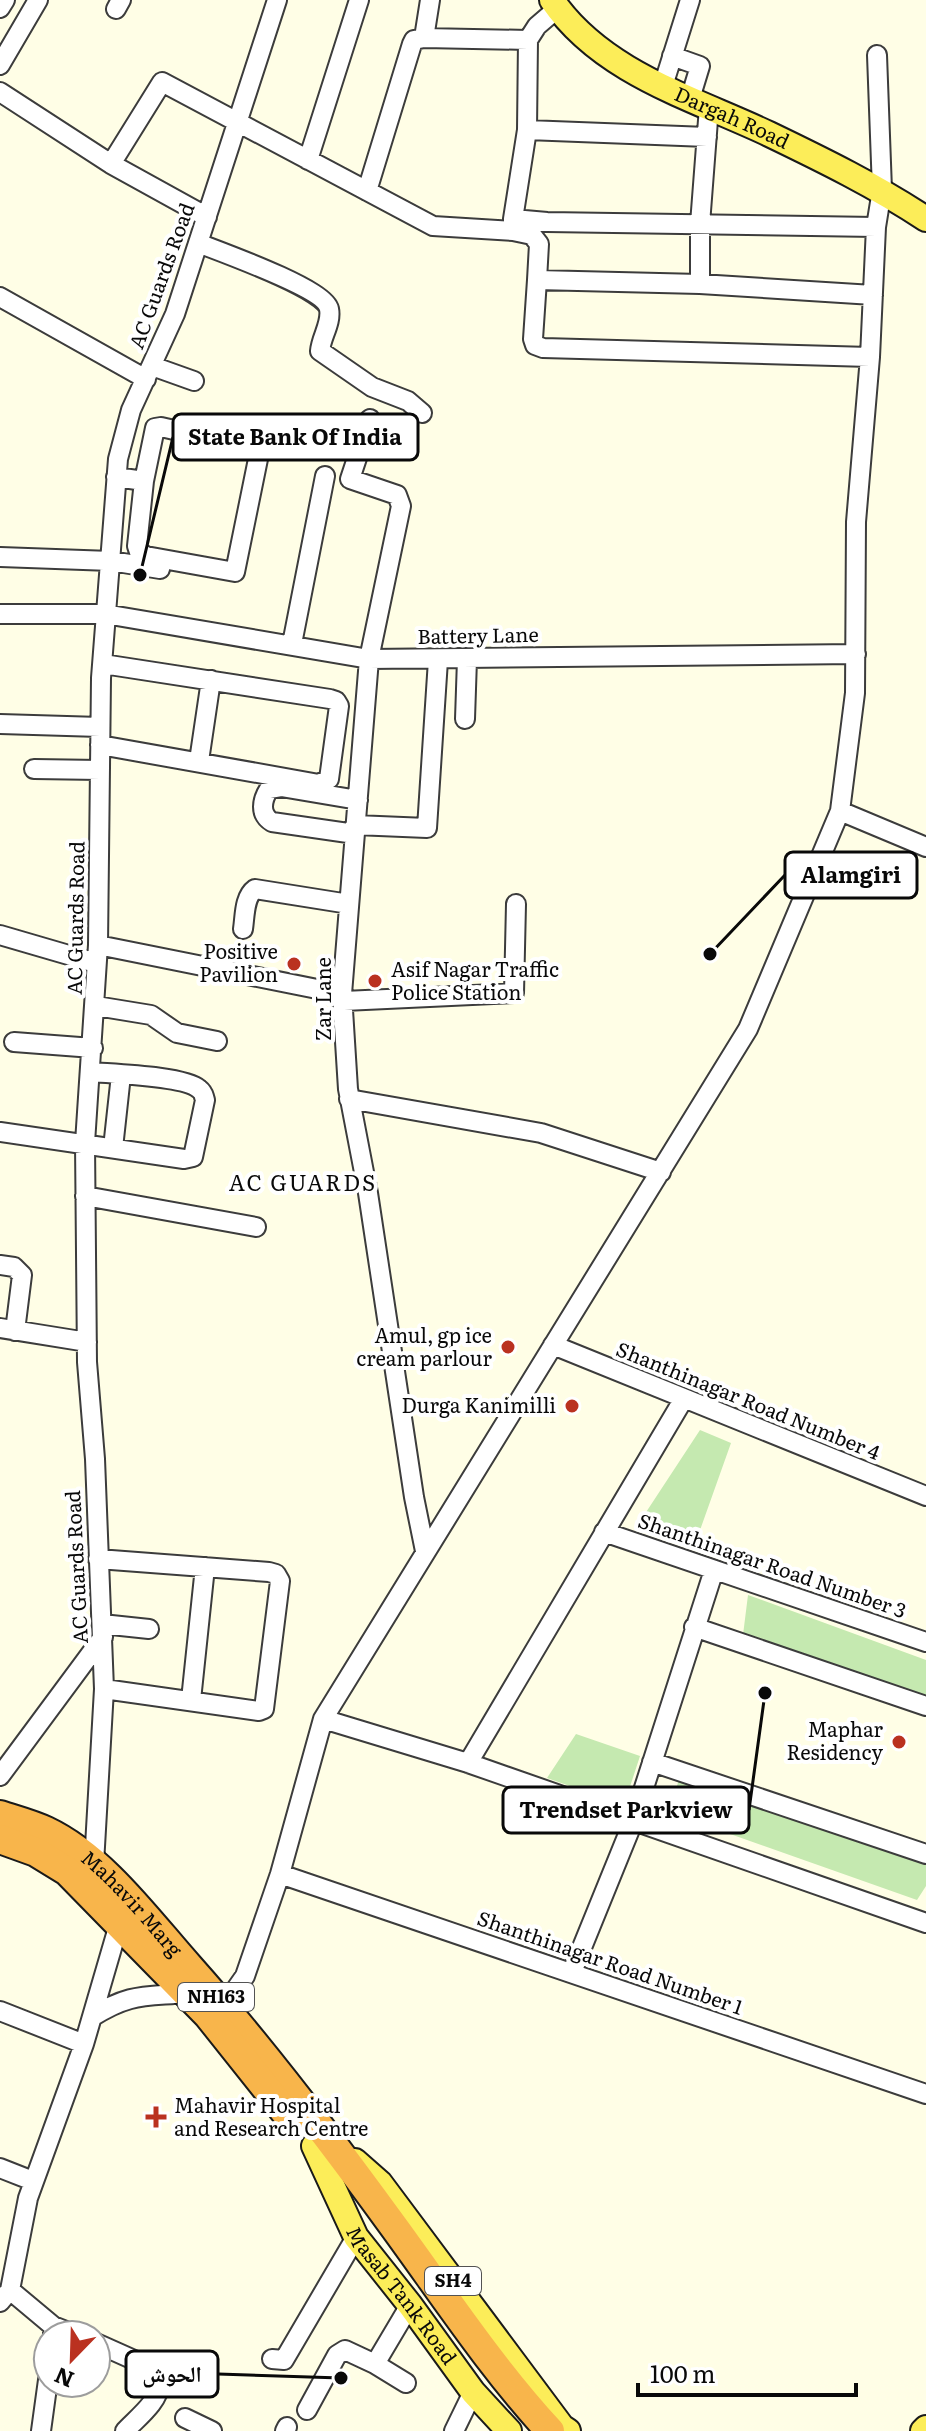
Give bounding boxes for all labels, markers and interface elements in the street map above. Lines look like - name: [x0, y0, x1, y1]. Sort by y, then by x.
- street label: Dargah Road: [670, 77, 795, 155]
- street label: AC Guards Road: [120, 198, 200, 353]
- callout: State Bank Of India: [173, 414, 418, 460]
- text: State Bank Of India: [188, 419, 402, 452]
- street label: Battery Lane: [417, 618, 539, 650]
- street label: AC Guards Road: [58, 841, 90, 995]
- callout: Alamgiri: [785, 852, 917, 898]
- text: Alamgiri: [801, 857, 901, 890]
- place label: Positive Pavilion: [199, 935, 278, 988]
- place label: Asif Nagar Traffic Police Station: [391, 953, 559, 1006]
- marker: Positive Pavilion: [285, 955, 303, 973]
- street label: Zar Lane: [307, 957, 337, 1041]
- marker: Asif Nagar Traffic Police Station: [366, 972, 384, 990]
- district label: AC GUARDS: [229, 1165, 377, 1198]
- place label: Amul, gp ice cream parlour: [356, 1319, 493, 1372]
- street label: Shanthinagar Road Number 4: [612, 1332, 885, 1466]
- marker: Amul, gp ice cream parlour: [499, 1338, 517, 1356]
- place label: Durga Kanimilli: [401, 1389, 556, 1419]
- marker: Durga Kanimilli: [563, 1397, 581, 1415]
- street label: AC Guards Road: [56, 1490, 94, 1645]
- street label: Shanthinagar Road Number 3: [634, 1504, 911, 1624]
- place label: Maphar Residency: [786, 1713, 884, 1766]
- marker: Maphar Residency: [890, 1733, 908, 1751]
- callout: Trendset Parkview: [503, 1787, 749, 1833]
- text: Trendset Parkview: [519, 1792, 733, 1825]
- street label: Mahavir Marg: [76, 1842, 191, 1963]
- street label: Shanthinagar Road Number 1: [474, 1901, 748, 2021]
- road number: NH163: [178, 1983, 254, 2011]
- place label: Mahavir Hospital and Research Centre: [174, 2089, 368, 2142]
- marker: Mahavir Hospital and Research Centre: [145, 2106, 167, 2128]
- street label: Masab Tank Road: [340, 2221, 465, 2370]
- road number: SH4: [425, 2267, 481, 2295]
- north arrow: [32, 2319, 112, 2399]
- scale bar: [638, 2347, 856, 2397]
- callout: الحوش: [126, 2351, 218, 2397]
- text: 100 m: [650, 2355, 716, 2390]
- text: الحوش: [142, 2356, 202, 2389]
- text: N: [49, 2360, 79, 2398]

